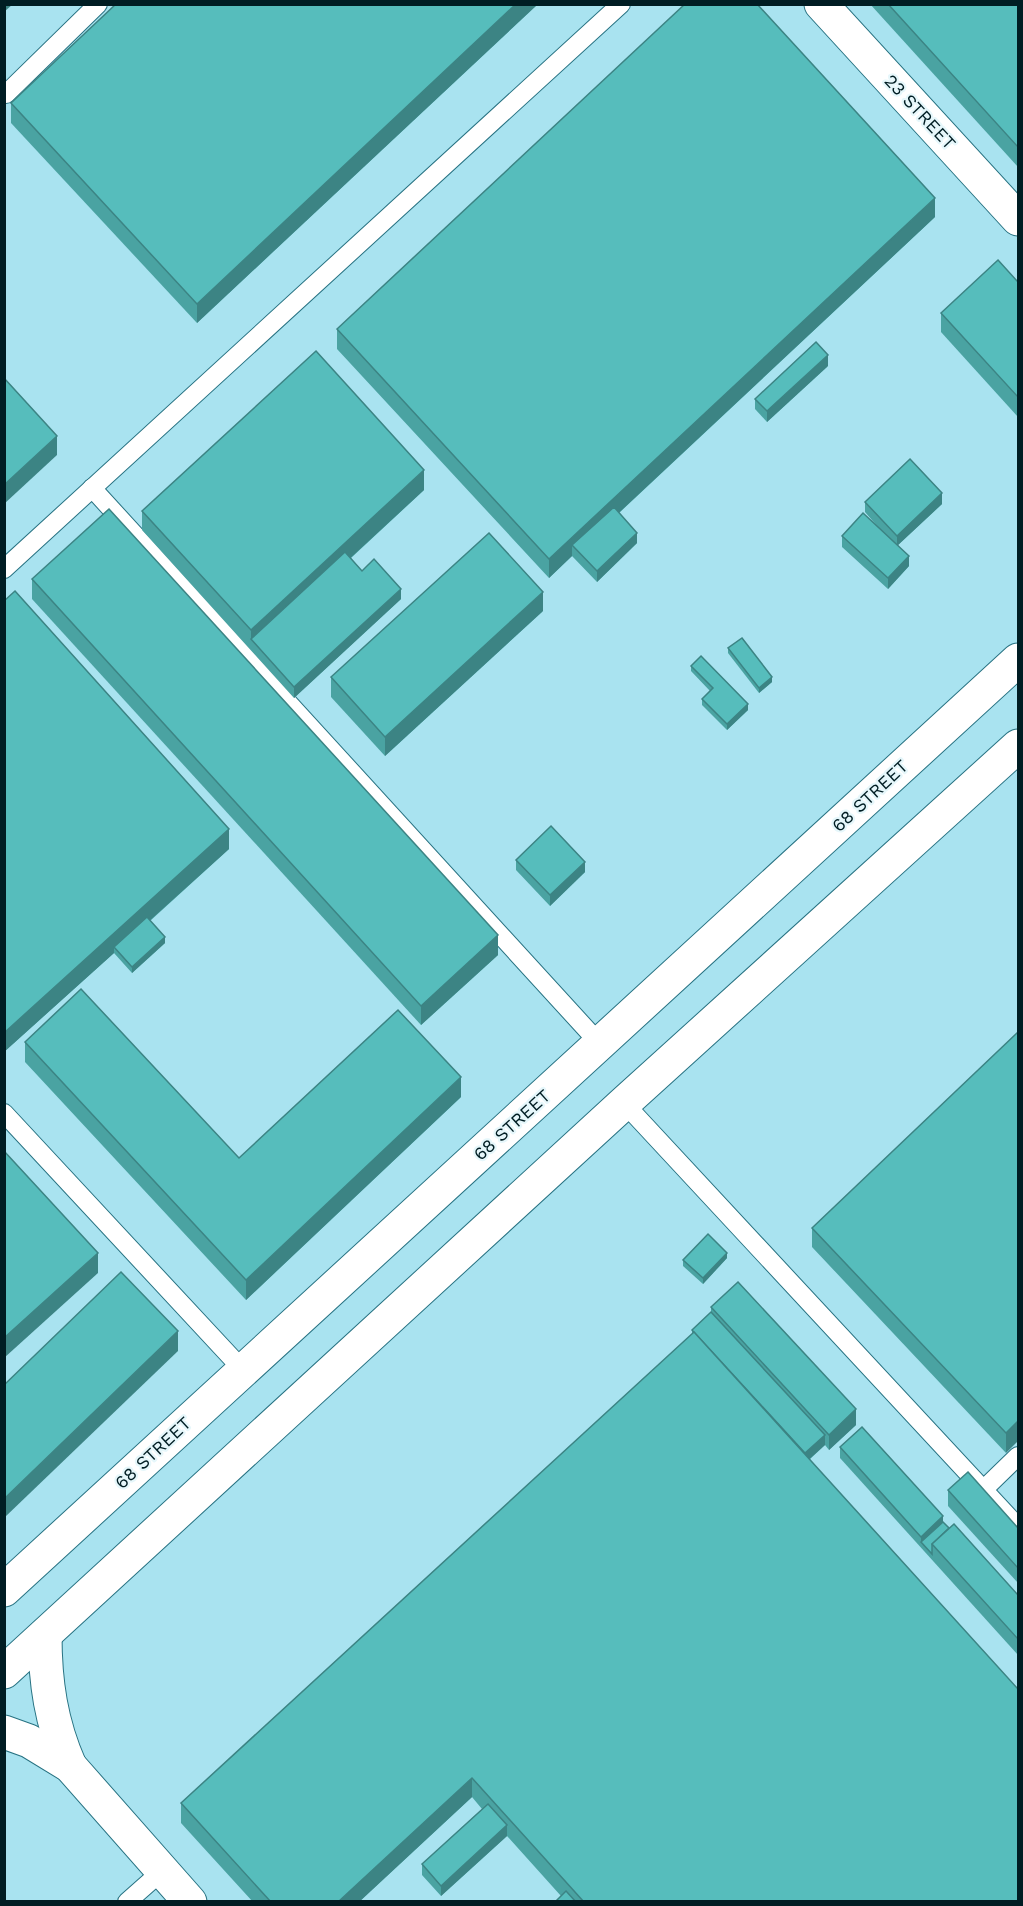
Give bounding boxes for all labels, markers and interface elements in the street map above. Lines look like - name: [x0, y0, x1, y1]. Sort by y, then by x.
- street label: 23 STREET: [880, 70, 960, 154]
- street label: 68 STREET: [827, 755, 912, 836]
- street label: 68 STREET: [469, 1085, 554, 1165]
- street label: 68 STREET: [110, 1412, 195, 1493]

